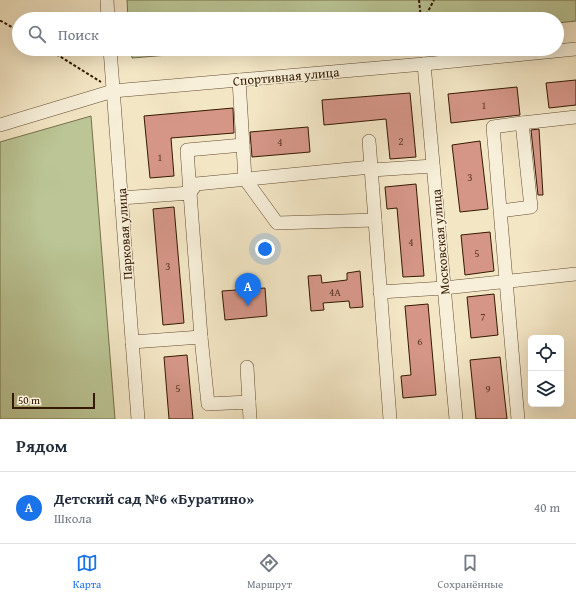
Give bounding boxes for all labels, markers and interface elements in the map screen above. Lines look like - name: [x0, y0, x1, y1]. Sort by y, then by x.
- search box: [12, 12, 564, 56]
- icon: search: [26, 23, 48, 45]
- text: Поиск: [58, 24, 99, 45]
- street label: Спортивная улица: [232, 62, 341, 91]
- house number: 1: [481, 97, 487, 113]
- house number: 2: [398, 133, 404, 149]
- house number: 4: [277, 134, 283, 150]
- house number: 1: [157, 149, 163, 165]
- house number: 3: [467, 169, 473, 185]
- street label: Парковая улица: [112, 187, 137, 281]
- street label: Московская улица: [426, 188, 455, 295]
- house number: 4: [408, 234, 414, 250]
- your location: [255, 239, 275, 259]
- house number: 5: [474, 245, 480, 261]
- house number: 3: [165, 258, 171, 274]
- pin: A: [235, 273, 261, 306]
- house number: 4А: [329, 284, 341, 300]
- house number: 7: [480, 308, 486, 324]
- house number: 6: [417, 333, 423, 349]
- map controls: [528, 335, 564, 407]
- button: locate: [528, 335, 564, 371]
- button: layers: [528, 371, 564, 407]
- house number: 5: [175, 380, 181, 396]
- house number: 9: [485, 381, 491, 397]
- scale bar: [12, 391, 95, 410]
- text: 50 m: [18, 392, 40, 408]
- text: Рядом: [16, 433, 67, 458]
- text: Детский сад №6 «Буратино»: [54, 488, 254, 509]
- text: A: [25, 498, 33, 517]
- text: 40 m: [534, 498, 560, 517]
- text: Школа: [54, 509, 92, 528]
- tab: Карта: [73, 552, 101, 592]
- tab: Маршрут: [247, 552, 292, 592]
- tab: Сохранённые: [438, 552, 503, 592]

